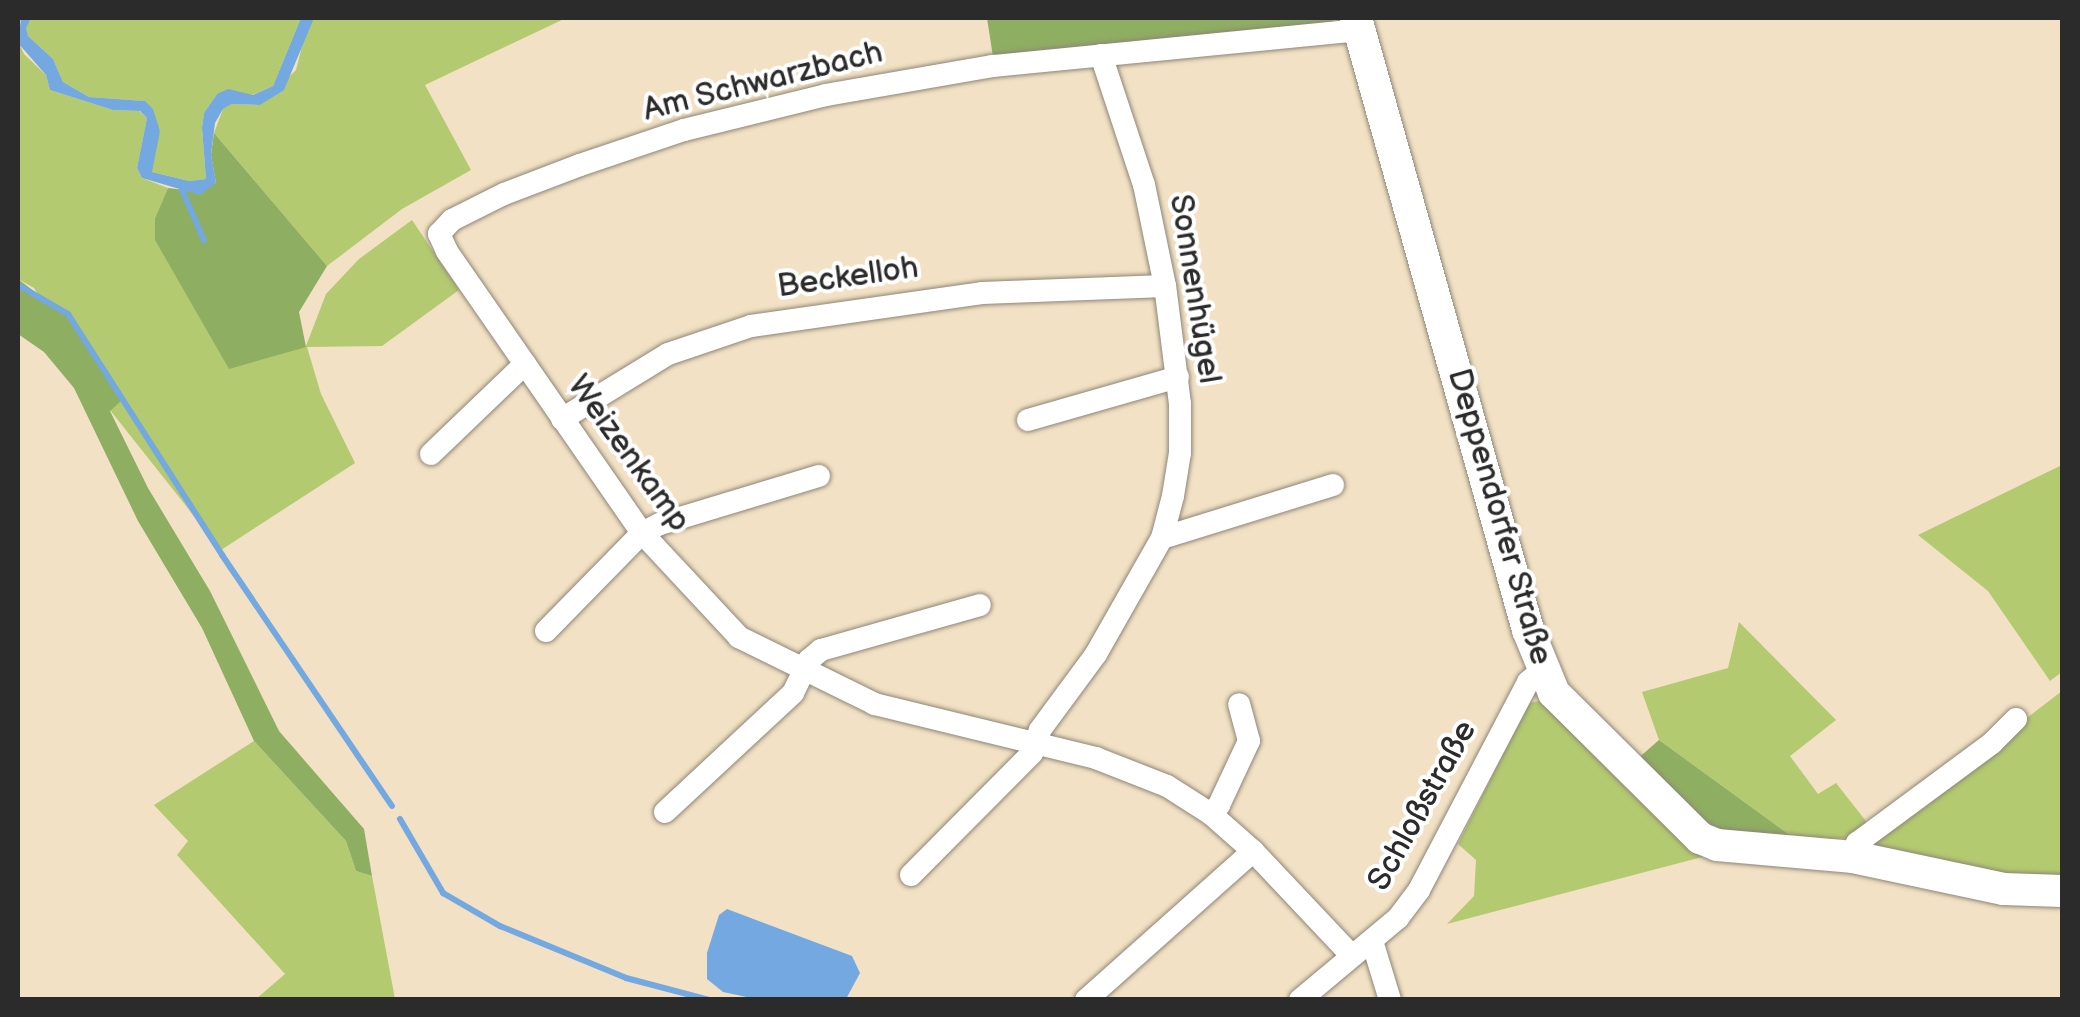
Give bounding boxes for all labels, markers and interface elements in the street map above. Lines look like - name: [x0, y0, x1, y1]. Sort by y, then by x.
- street label: Am Schwarzbach: [639, 34, 887, 130]
- street label: Sonnenhügel: [1160, 192, 1228, 386]
- street label: Beckelloh: [775, 249, 921, 307]
- street label: Deppendorfer Straße: [1438, 364, 1560, 670]
- street label: Weizenkamp: [558, 368, 698, 540]
- street label: Schloßstraße: [1361, 714, 1485, 898]

